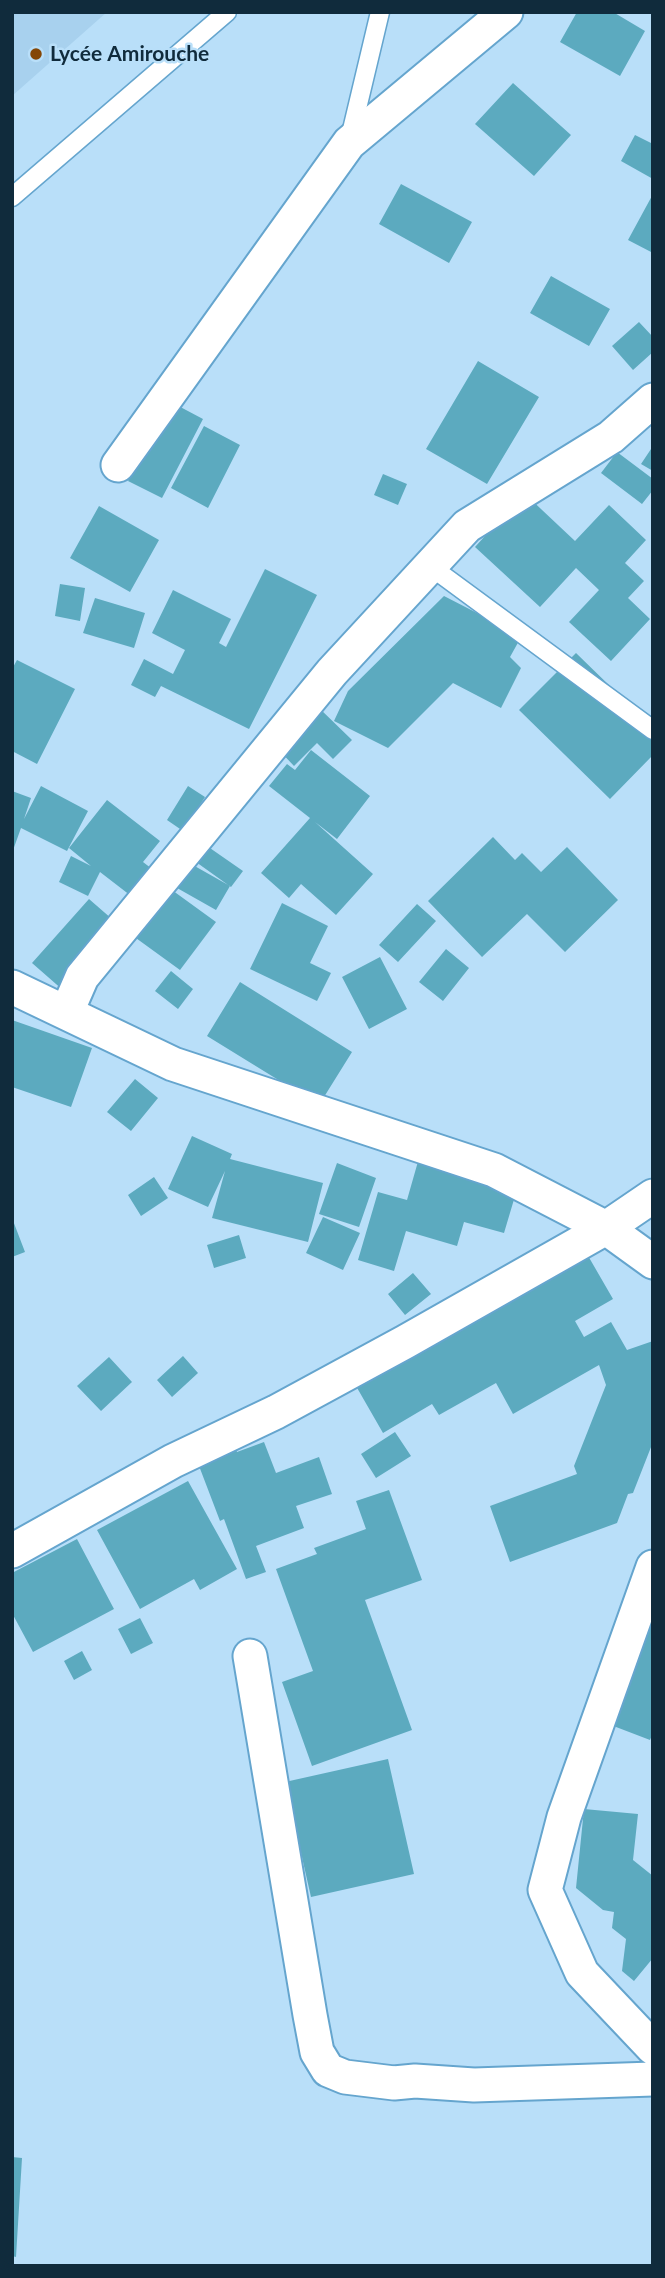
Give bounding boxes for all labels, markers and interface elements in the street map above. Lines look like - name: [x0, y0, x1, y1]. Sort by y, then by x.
- place label: Lycée Amirouche: [50, 41, 209, 67]
- marker: Lycée Amirouche: [28, 46, 44, 62]

